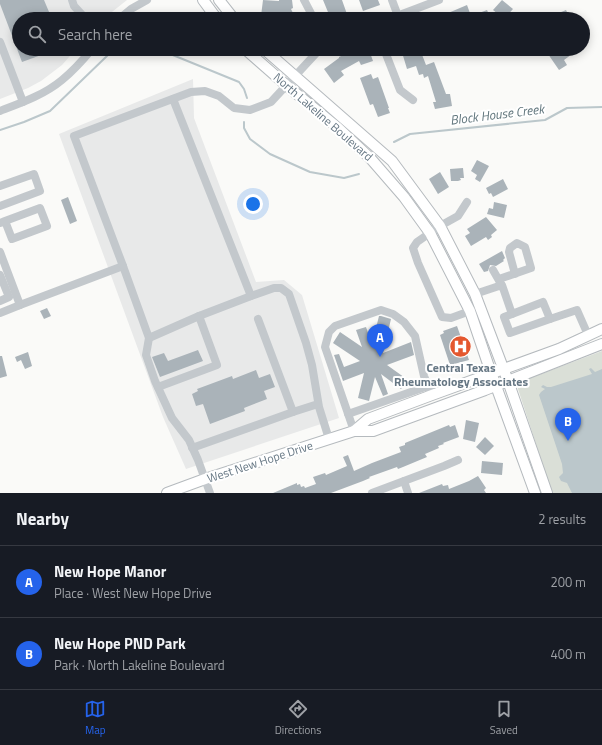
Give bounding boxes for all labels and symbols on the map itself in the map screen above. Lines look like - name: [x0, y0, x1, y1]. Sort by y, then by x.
- street label: North Lakeline Boulevard: [269, 68, 377, 165]
- water label: Block House Creek: [449, 98, 547, 130]
- your location: [243, 194, 263, 214]
- pin: A: [367, 324, 393, 357]
- hospital icon: Central Texas Rheumatology Associates: [448, 334, 474, 360]
- place label: Central Texas Rheumatology Associates: [394, 358, 528, 391]
- pin: B: [555, 408, 581, 441]
- street label: West New Hope Drive: [204, 435, 315, 488]

